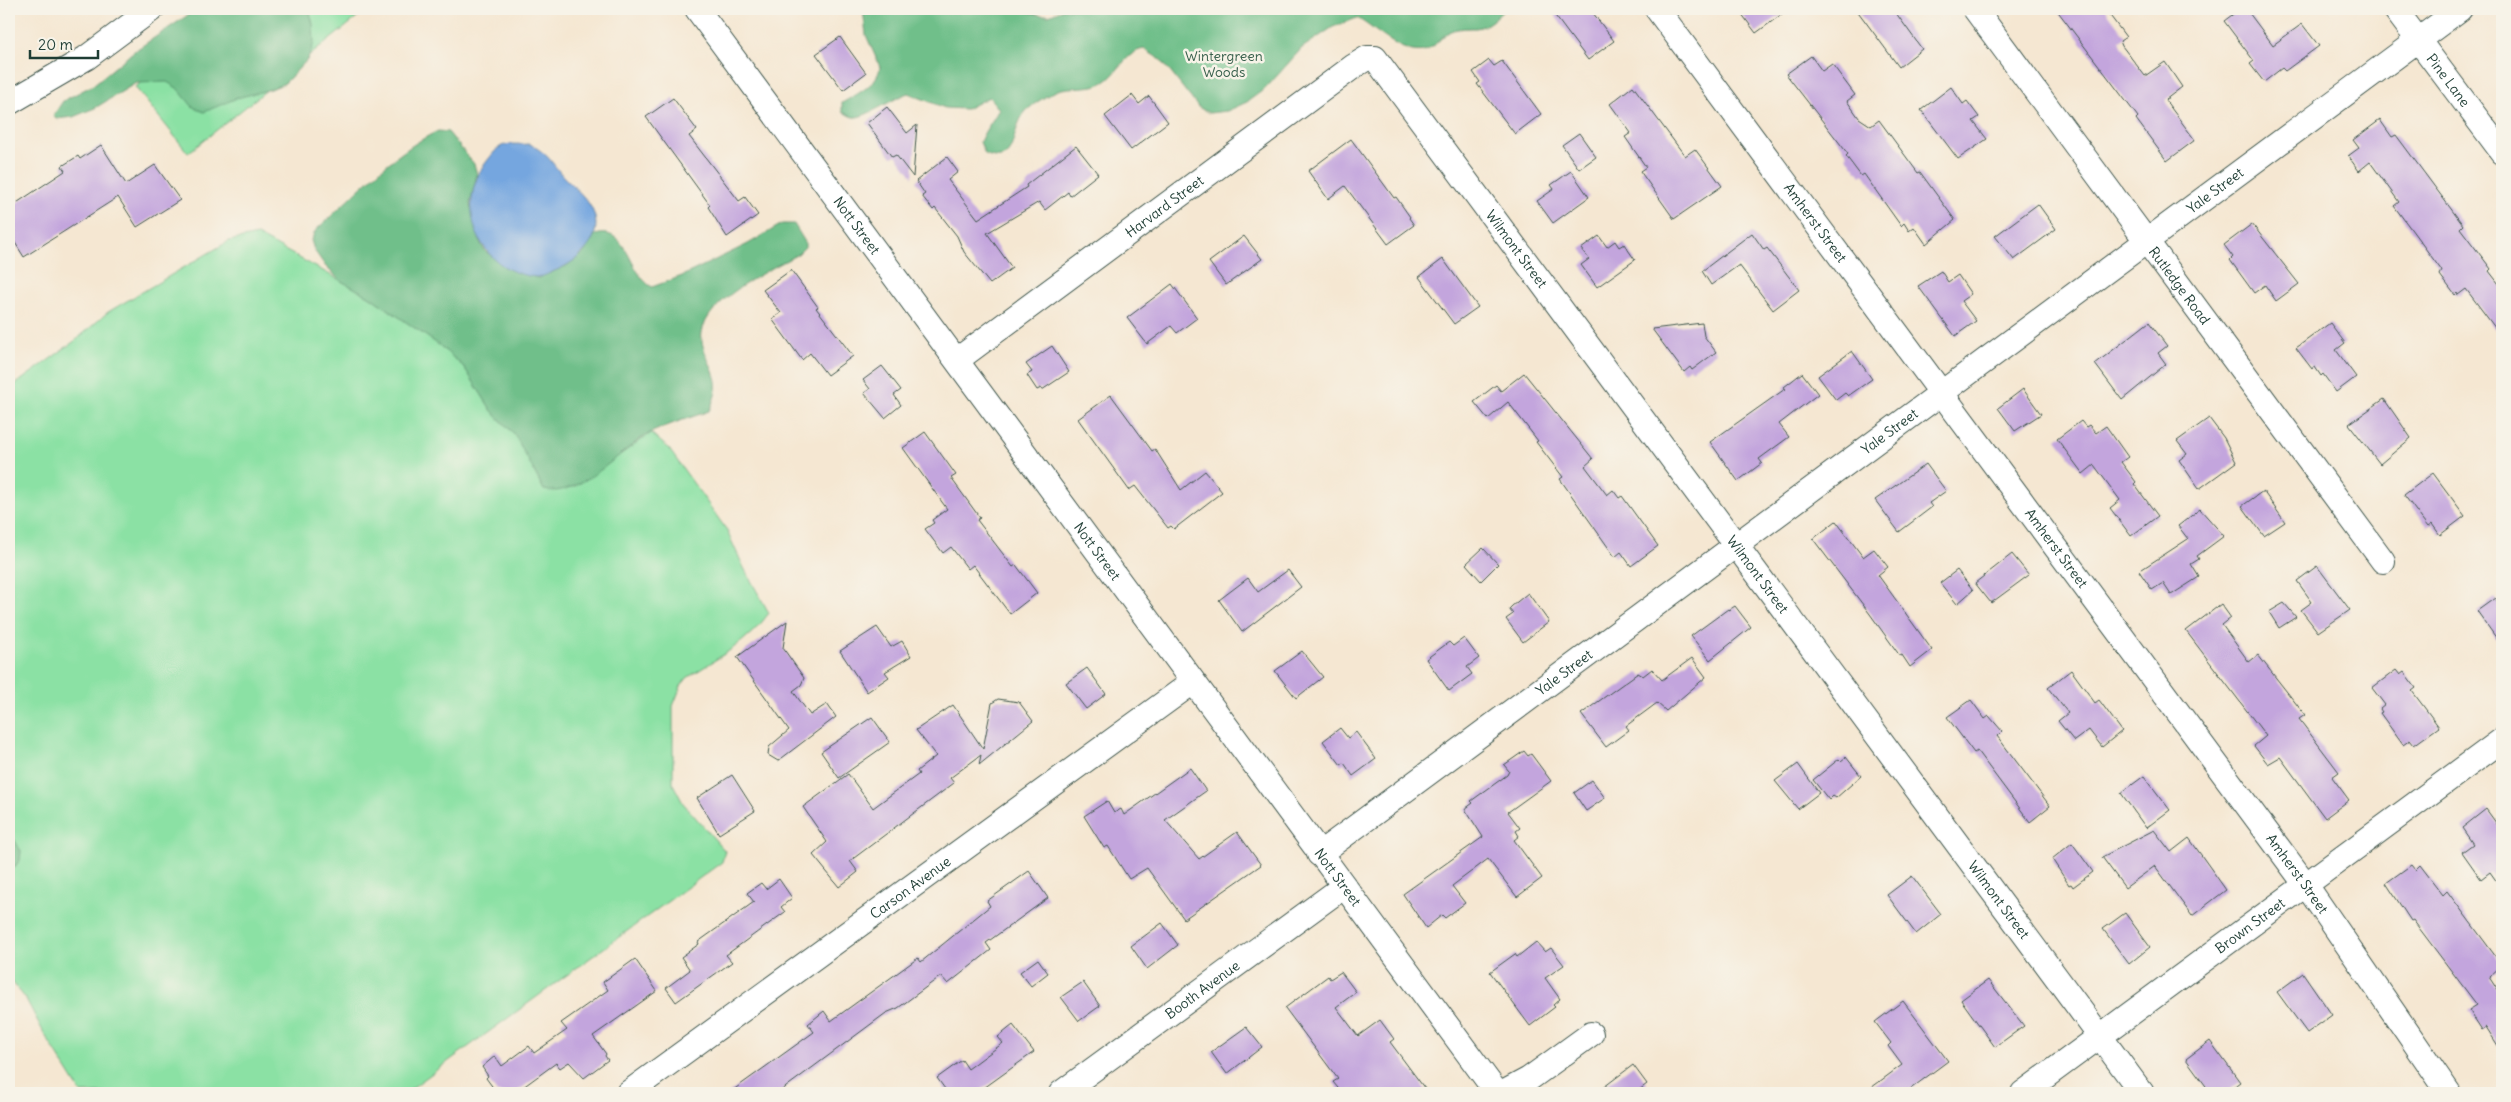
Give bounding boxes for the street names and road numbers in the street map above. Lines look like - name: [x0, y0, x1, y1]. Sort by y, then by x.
- street label: Pine Lane: [2423, 50, 2474, 110]
- street label: Yale Street: [2183, 163, 2247, 217]
- street label: Harvard Street: [1122, 171, 1207, 241]
- street label: Amherst Street: [1780, 179, 1851, 266]
- street label: Nott Street: [829, 193, 884, 258]
- street label: Wilmont Street: [1482, 206, 1552, 292]
- street label: Rutledge Road: [2145, 243, 2214, 328]
- street label: Yale Street: [1858, 404, 1922, 458]
- street label: Amherst Street: [2021, 505, 2092, 592]
- street label: Nott Street: [1070, 519, 1125, 584]
- street label: Wilmont Street: [1723, 532, 1793, 617]
- street label: Yale Street: [1532, 645, 1596, 699]
- street label: Amherst Street: [2262, 830, 2332, 918]
- street label: Nott Street: [1310, 845, 1365, 910]
- street label: Carson Avenue: [866, 852, 954, 923]
- street label: Wilmont Street: [1964, 857, 2034, 943]
- street label: Brown Street: [2211, 894, 2289, 957]
- street label: Booth Avenue: [1162, 957, 1243, 1023]

